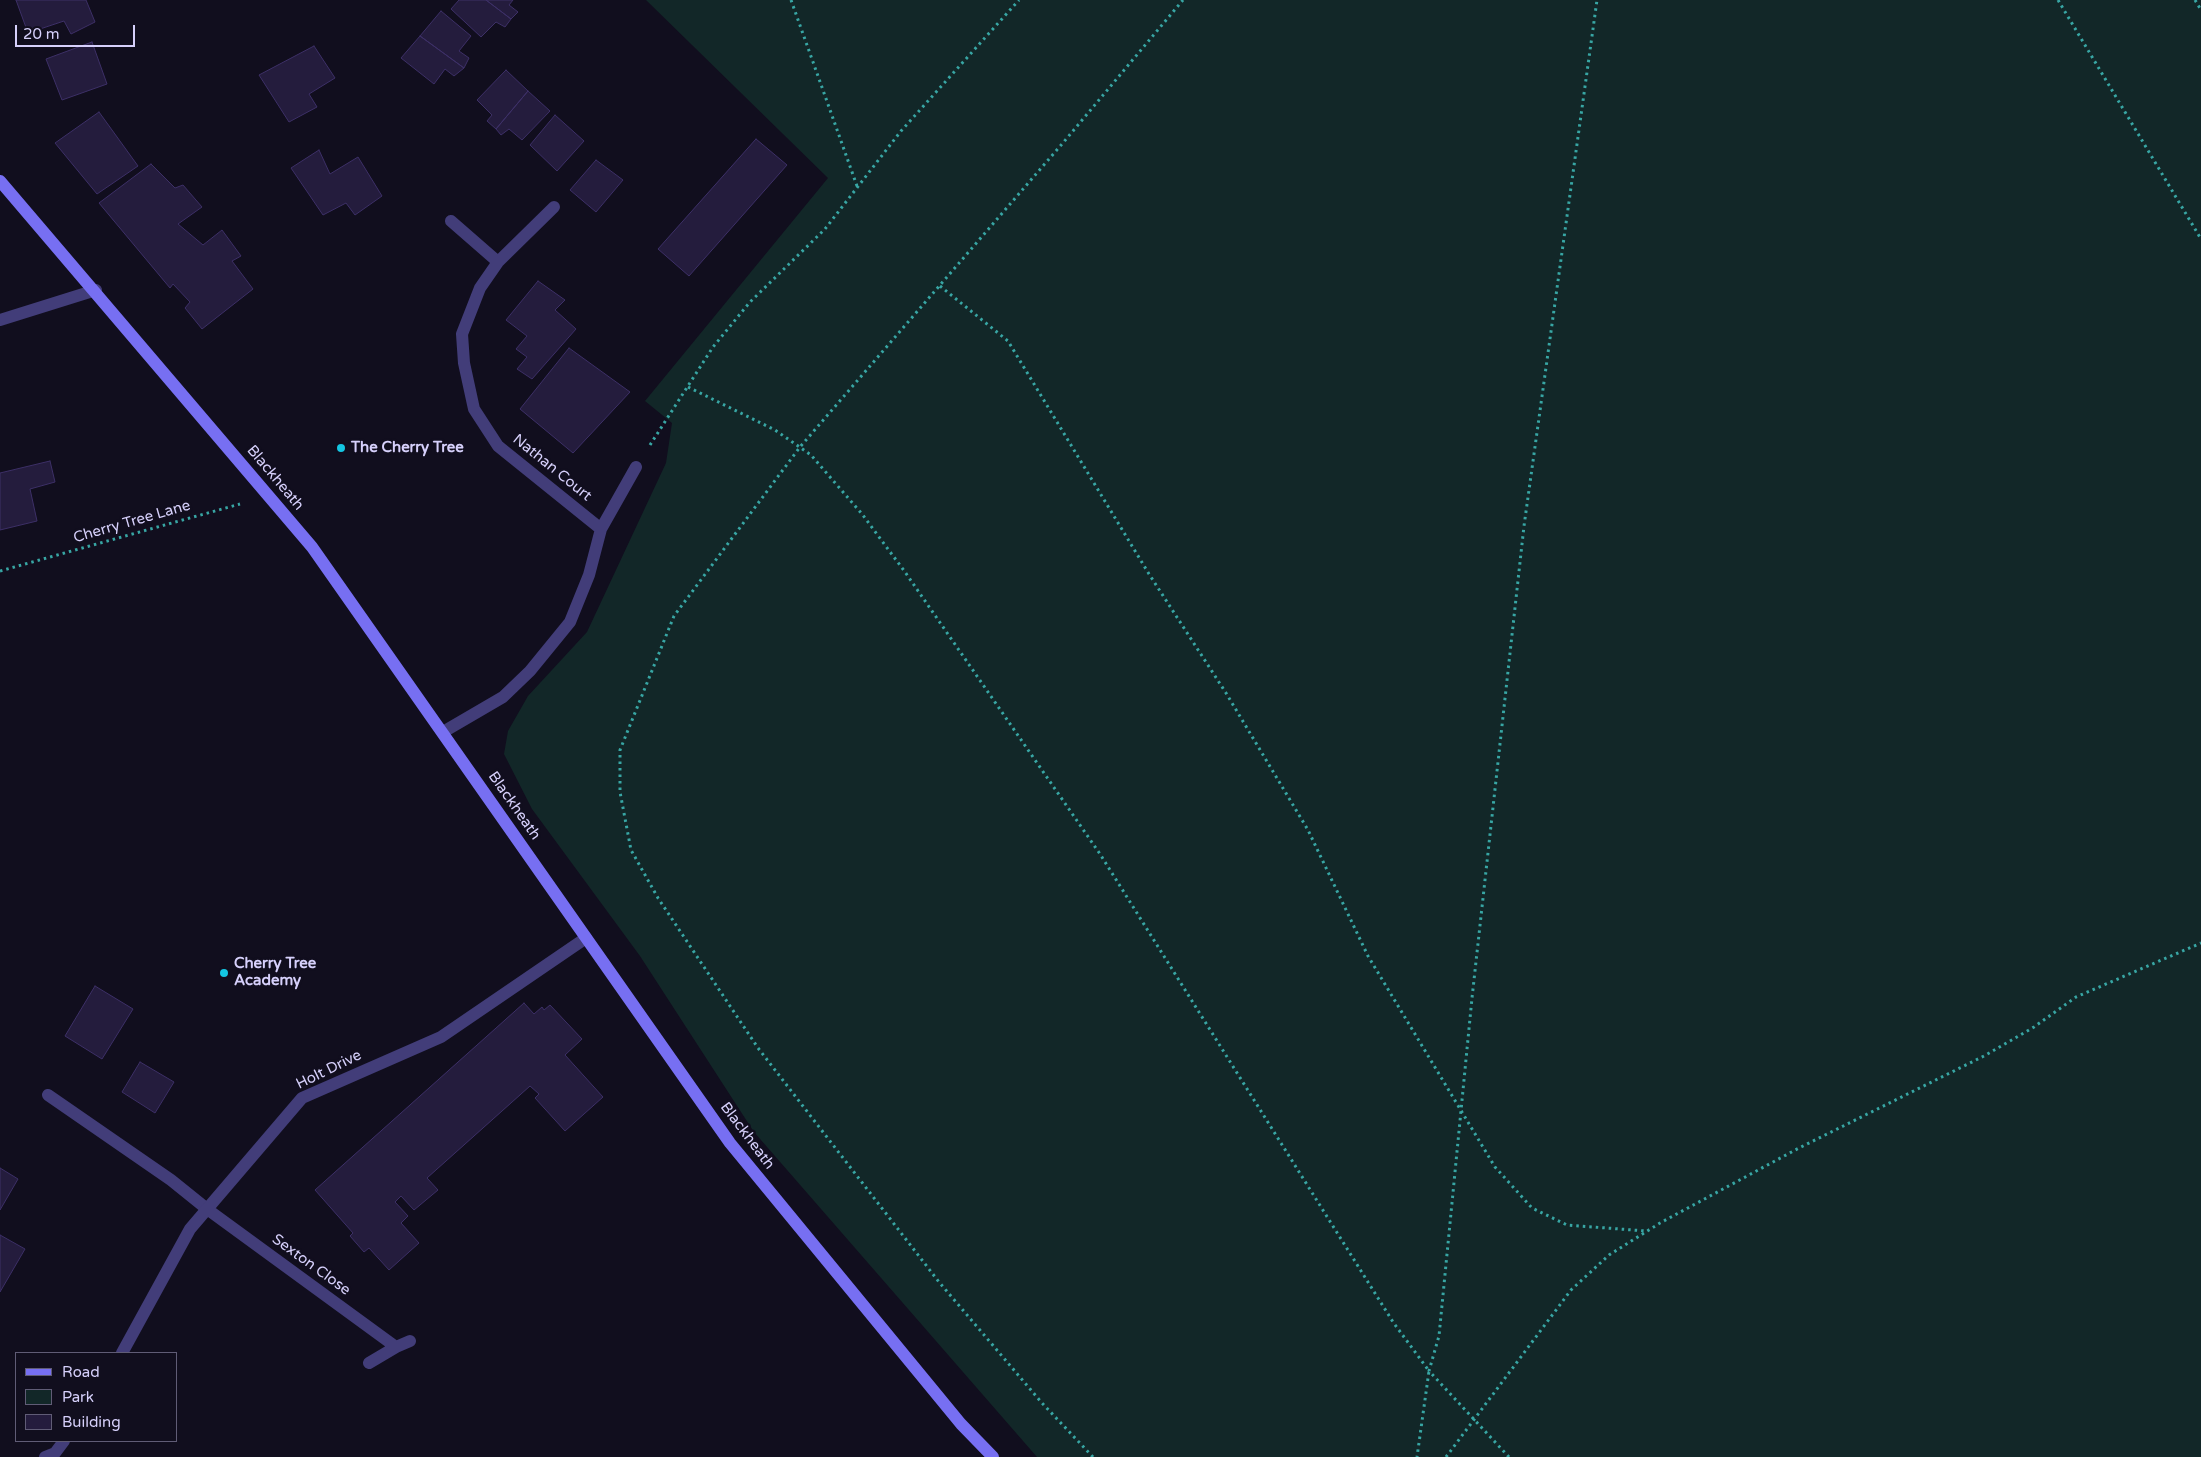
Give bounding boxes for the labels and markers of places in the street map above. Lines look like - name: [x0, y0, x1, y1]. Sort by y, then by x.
- place label: The Cherry Tree: [351, 439, 464, 457]
- marker: The Cherry Tree: [335, 442, 347, 454]
- place label: Cherry Tree Academy: [234, 955, 316, 990]
- marker: Cherry Tree Academy: [218, 967, 230, 979]

